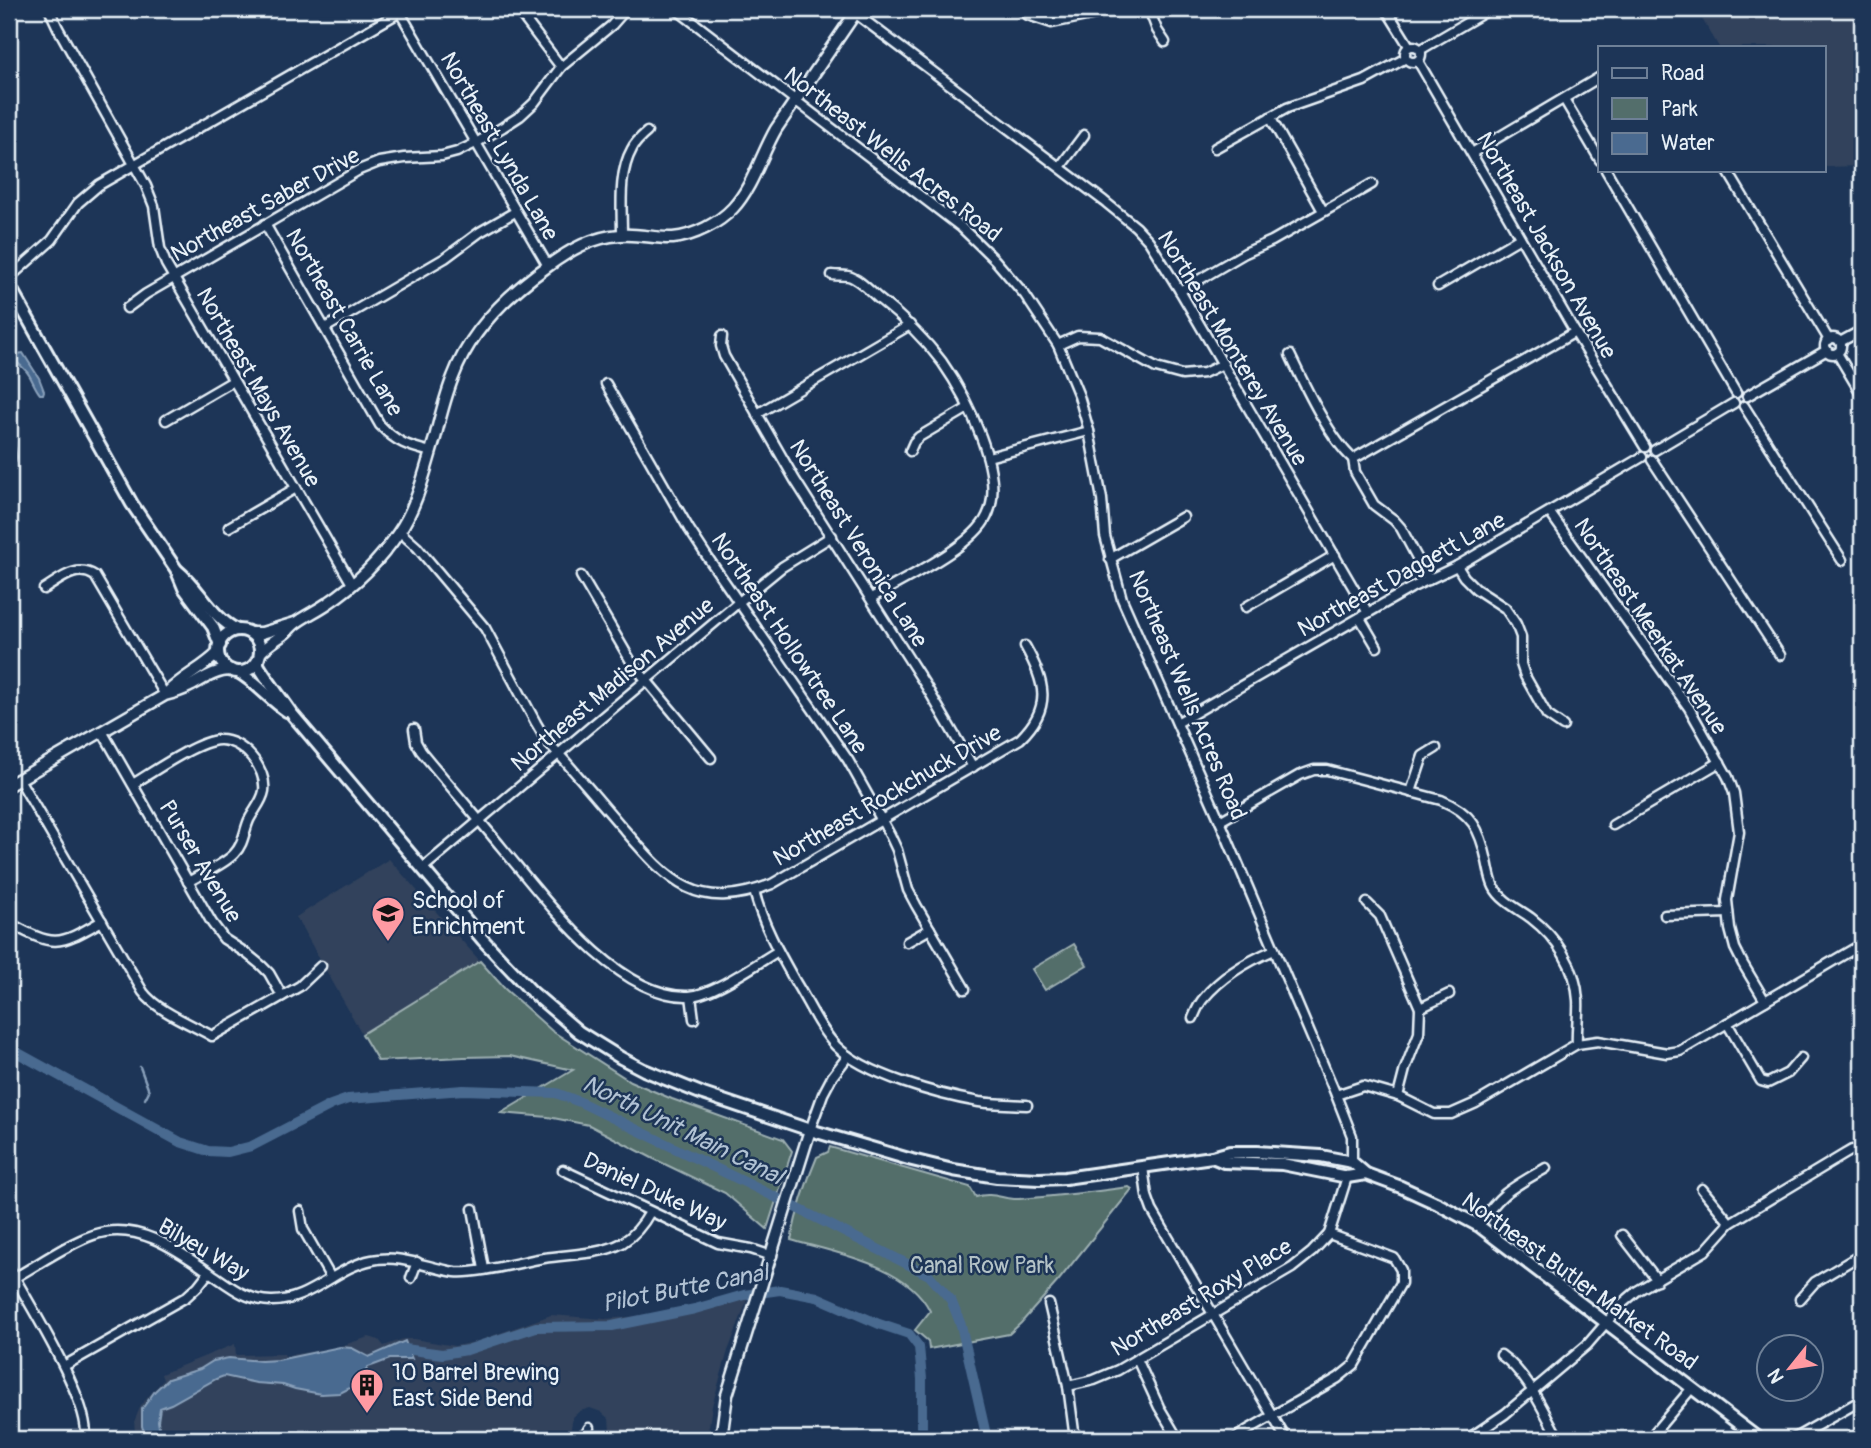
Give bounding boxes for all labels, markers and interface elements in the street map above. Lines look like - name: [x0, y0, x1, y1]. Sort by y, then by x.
- legend: [1598, 46, 1826, 172]
- street label: Northeast Lynda Lane: [434, 47, 566, 246]
- street label: Northeast Wells Acres Road: [778, 60, 1007, 248]
- text: Road: [1661, 60, 1705, 87]
- text: Park: [1661, 96, 1698, 123]
- street label: Northeast Jackson Avenue: [1470, 127, 1624, 364]
- text: Water: [1661, 130, 1715, 157]
- street label: Northeast Saber Drive: [166, 140, 365, 268]
- street label: Northeast Carrie Lane: [279, 223, 410, 422]
- street label: Northeast Monterey Avenue: [1151, 225, 1315, 472]
- street label: Northeast Mays Avenue: [190, 282, 328, 493]
- street label: Northeast Veronica Lane: [783, 434, 935, 653]
- street label: Northeast Daggett Lane: [1292, 505, 1511, 644]
- street label: Northeast Meerkat Avenue: [1567, 513, 1734, 741]
- street label: Northeast Hollowtree Lane: [705, 527, 875, 760]
- street label: Northeast Wells Acres Road: [1122, 566, 1253, 824]
- street label: Northeast Madison Avenue: [505, 590, 720, 778]
- street label: Northeast Rockchuck Drive: [768, 718, 1007, 873]
- street label: Purser Avenue: [153, 795, 249, 928]
- place label: School of Enrichment: [412, 886, 526, 941]
- school or university icon: School of Enrichment: [369, 894, 407, 943]
- water label: North Unit Main Canal: [578, 1069, 790, 1193]
- street label: Daniel Duke Way: [578, 1146, 731, 1237]
- street label: Northeast Butler Market Road: [1456, 1186, 1703, 1377]
- street label: Bilyeu Way: [153, 1212, 255, 1287]
- street label: Northeast Roxy Place: [1105, 1232, 1298, 1363]
- park label: Canal Row Park: [910, 1251, 1055, 1280]
- water label: Pilot Butte Canal: [600, 1258, 773, 1319]
- north arrow: [1756, 1332, 1826, 1402]
- place label: 10 Barrel Brewing East Side Bend: [392, 1358, 559, 1413]
- text: N: [1762, 1364, 1790, 1388]
- building icon: 10 Barrel Brewing East Side Bend: [348, 1366, 386, 1415]

